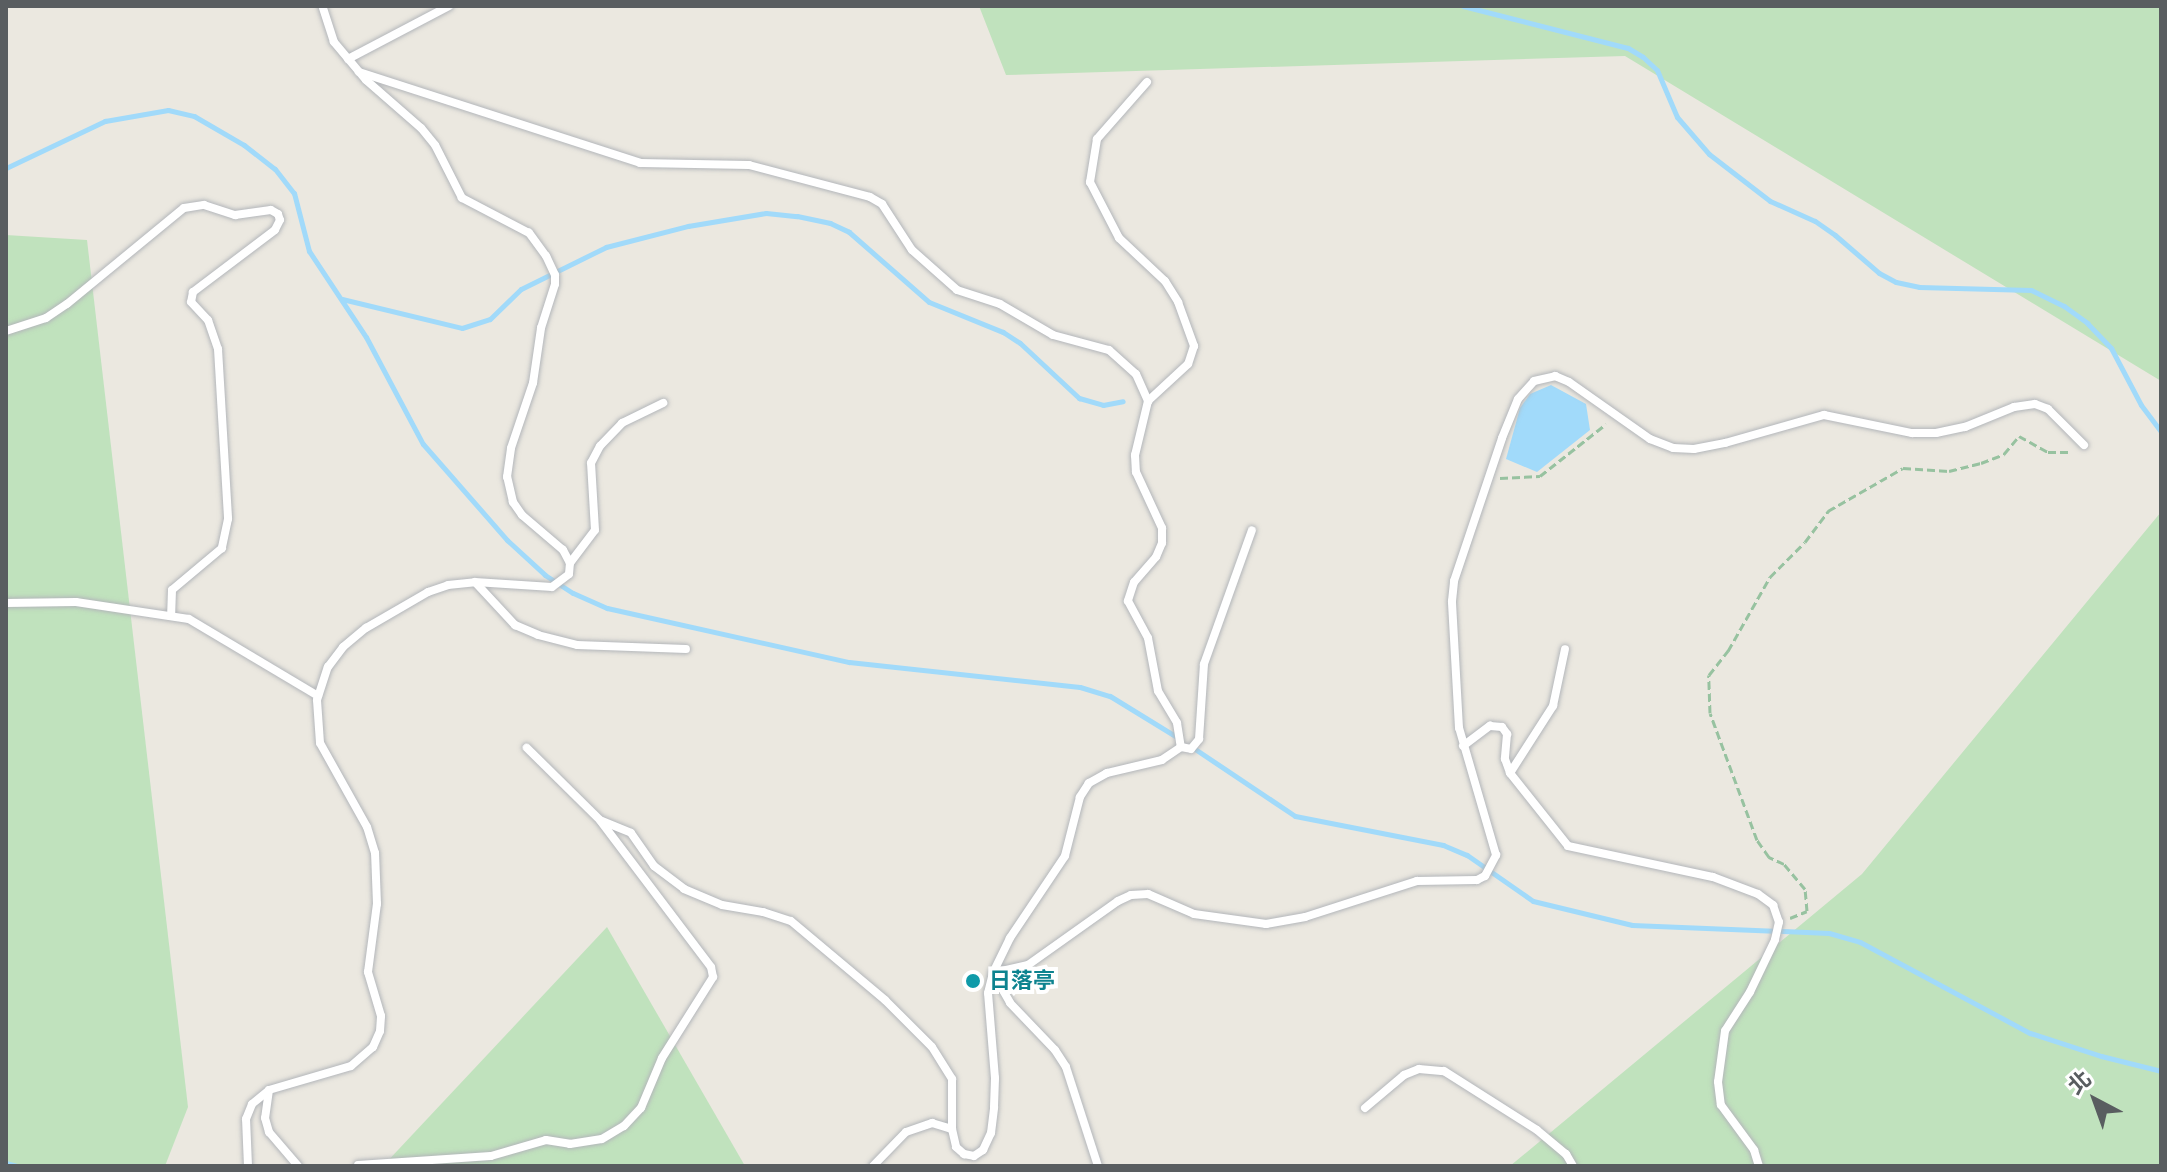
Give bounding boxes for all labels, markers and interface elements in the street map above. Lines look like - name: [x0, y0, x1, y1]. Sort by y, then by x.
- place label: 日落亭: [989, 968, 1055, 994]
- marker: 日落亭: [964, 972, 982, 990]
- north arrow: [2055, 1060, 2135, 1140]
- text: 北: [2061, 1063, 2097, 1100]

